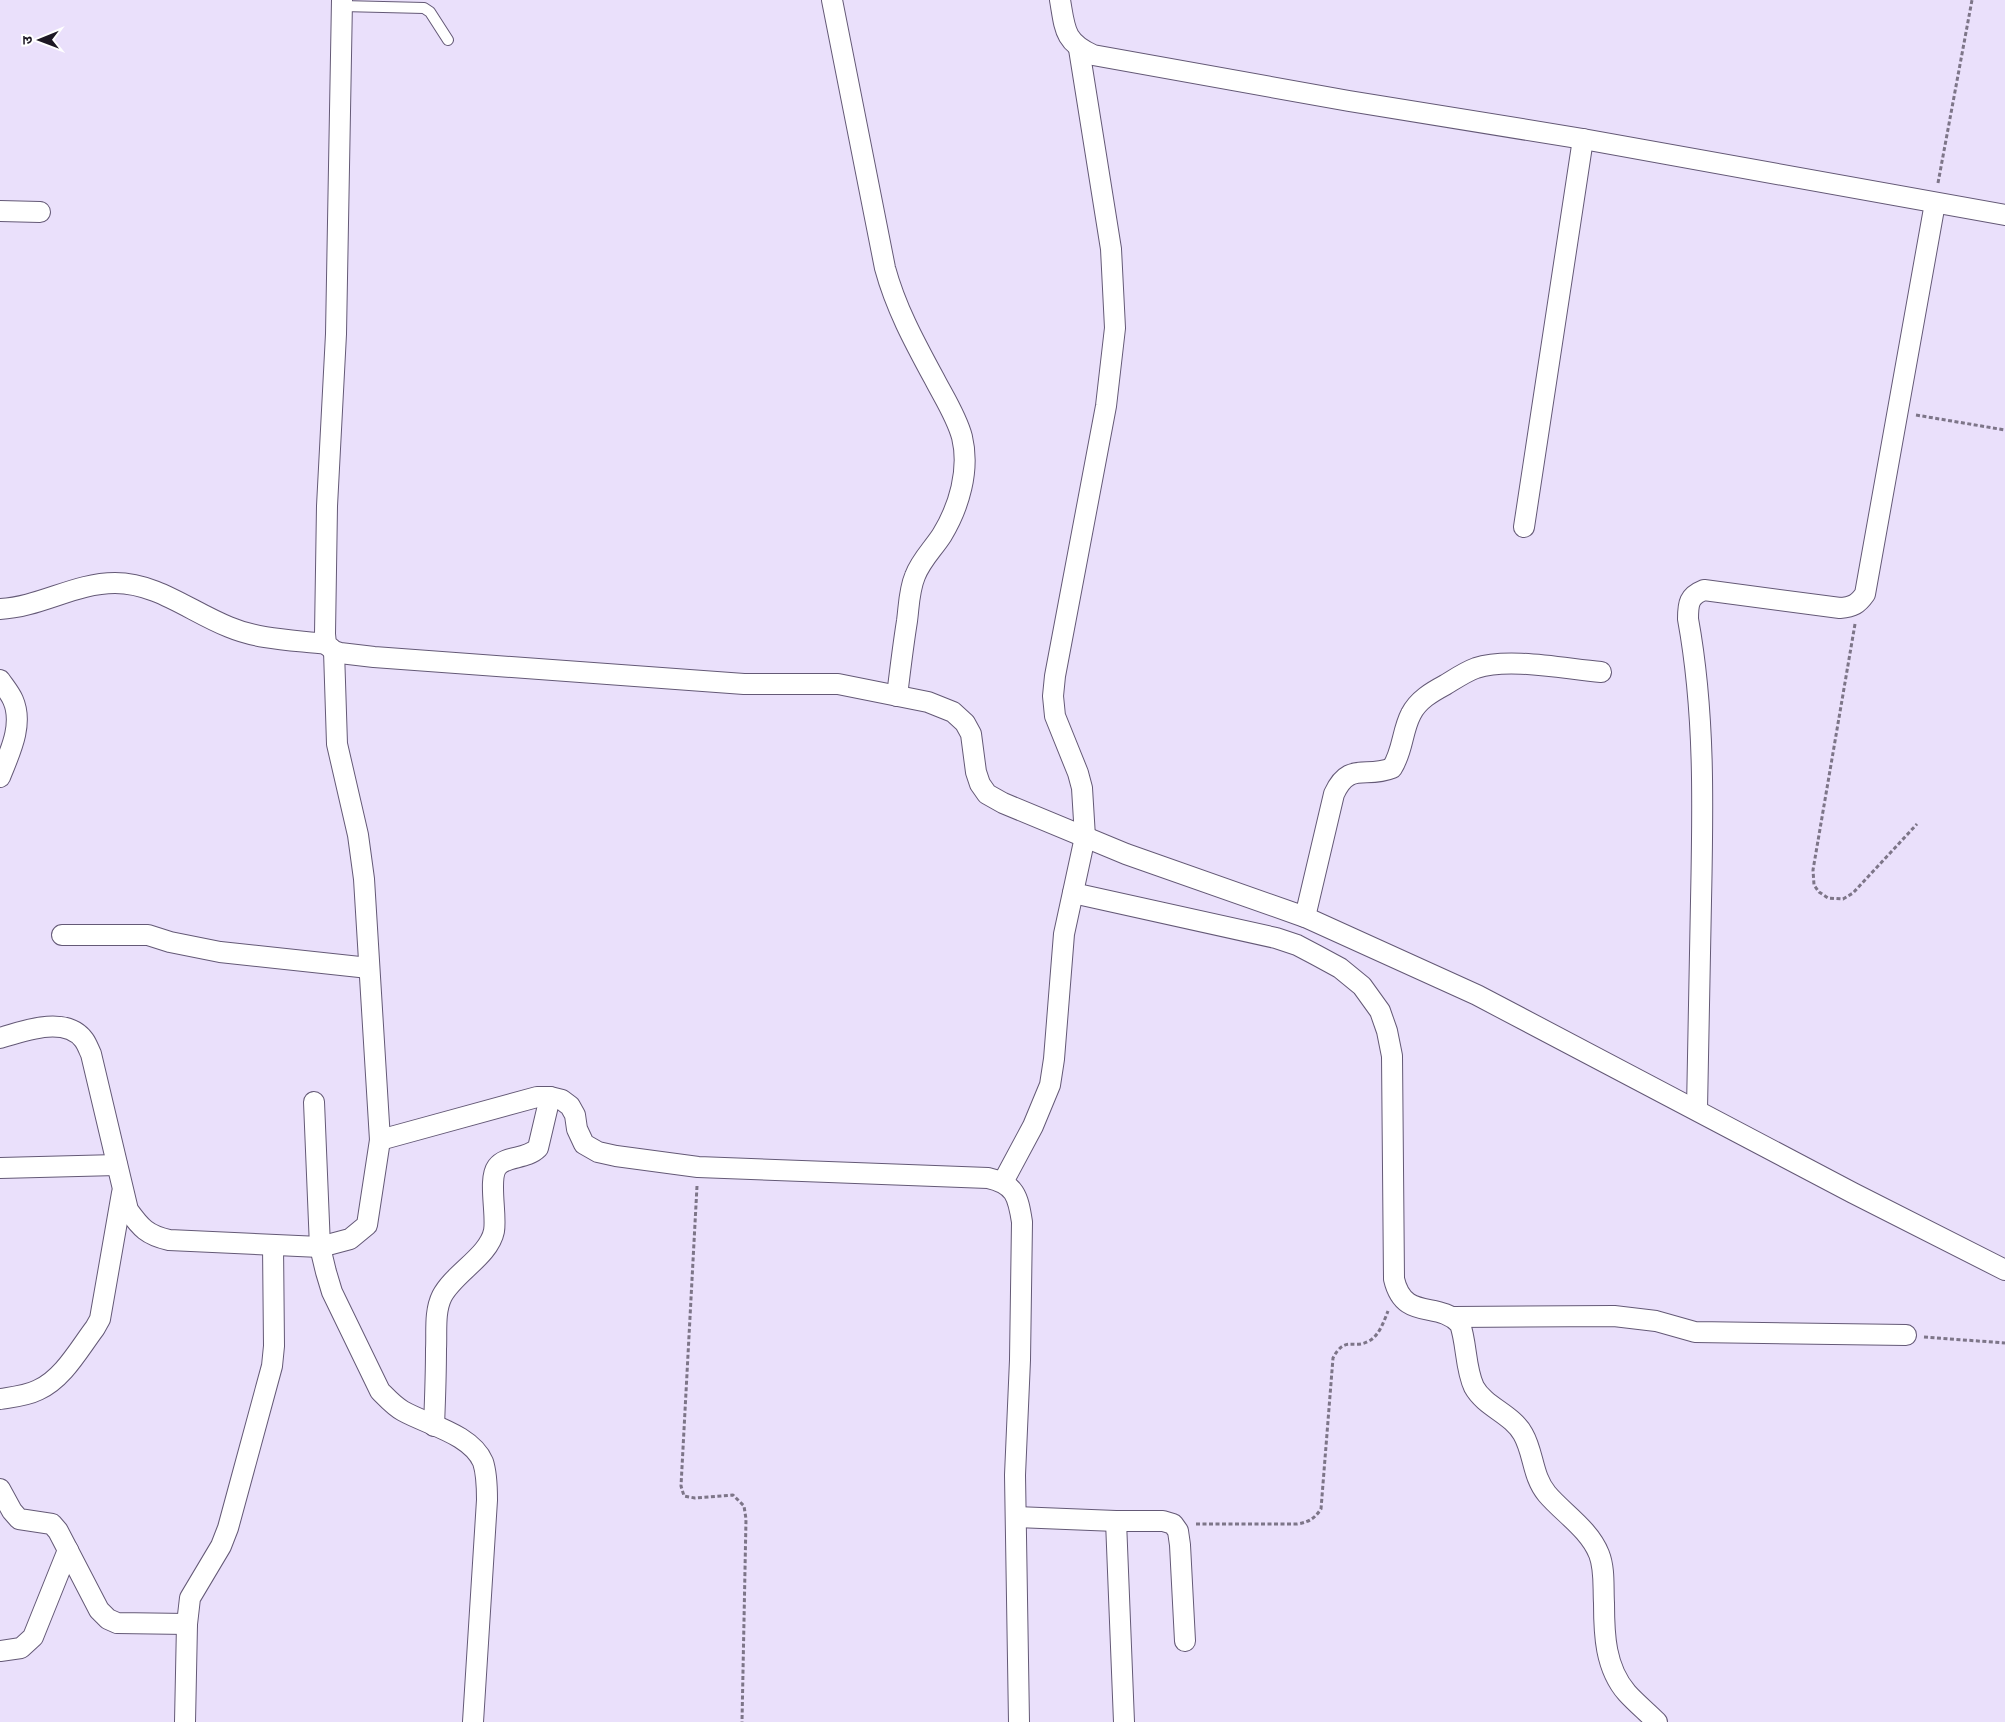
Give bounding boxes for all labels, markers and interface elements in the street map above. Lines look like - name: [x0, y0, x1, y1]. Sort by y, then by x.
- north arrow: [15, 15, 65, 65]
- text: उ: [17, 35, 36, 45]

